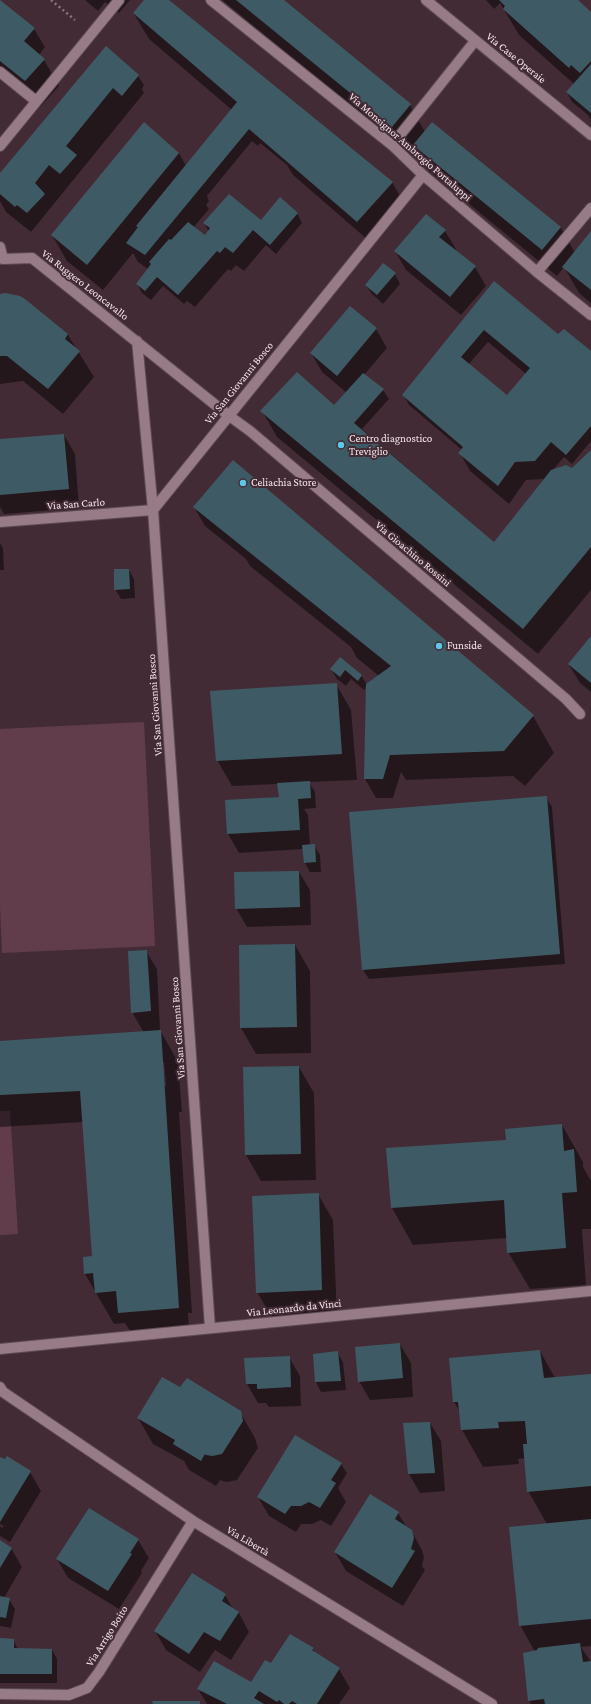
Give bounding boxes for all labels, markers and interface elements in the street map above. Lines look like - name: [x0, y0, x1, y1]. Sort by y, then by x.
- street label: Via Case Operaie: [483, 30, 549, 86]
- street label: Via Monsignor Ambrogio Portaluppi: [346, 90, 474, 204]
- street label: Via Ruggero Leoncavallo: [39, 247, 131, 323]
- street label: Via San Giovanni Bosco: [202, 339, 276, 427]
- place label: Centro diagnostico Treviglio: [349, 432, 432, 458]
- marker: Centro diagnostico Treviglio: [336, 440, 346, 450]
- place label: Celiachia Store: [251, 476, 316, 490]
- marker: Celiachia Store: [238, 478, 248, 488]
- street label: Via San Carlo: [47, 495, 105, 513]
- street label: Via Gioachino Rossini: [372, 518, 454, 590]
- place label: Funside: [447, 639, 482, 653]
- marker: Funside: [434, 641, 444, 651]
- street label: Via San Giovanni Bosco: [145, 654, 165, 756]
- street label: Via San Giovanni Bosco: [168, 977, 188, 1079]
- street label: Via Leonardo da Vinci: [246, 1296, 342, 1320]
- street label: Via Libertà: [224, 1523, 272, 1559]
- street label: Via Arrigo Boito: [83, 1603, 131, 1669]

